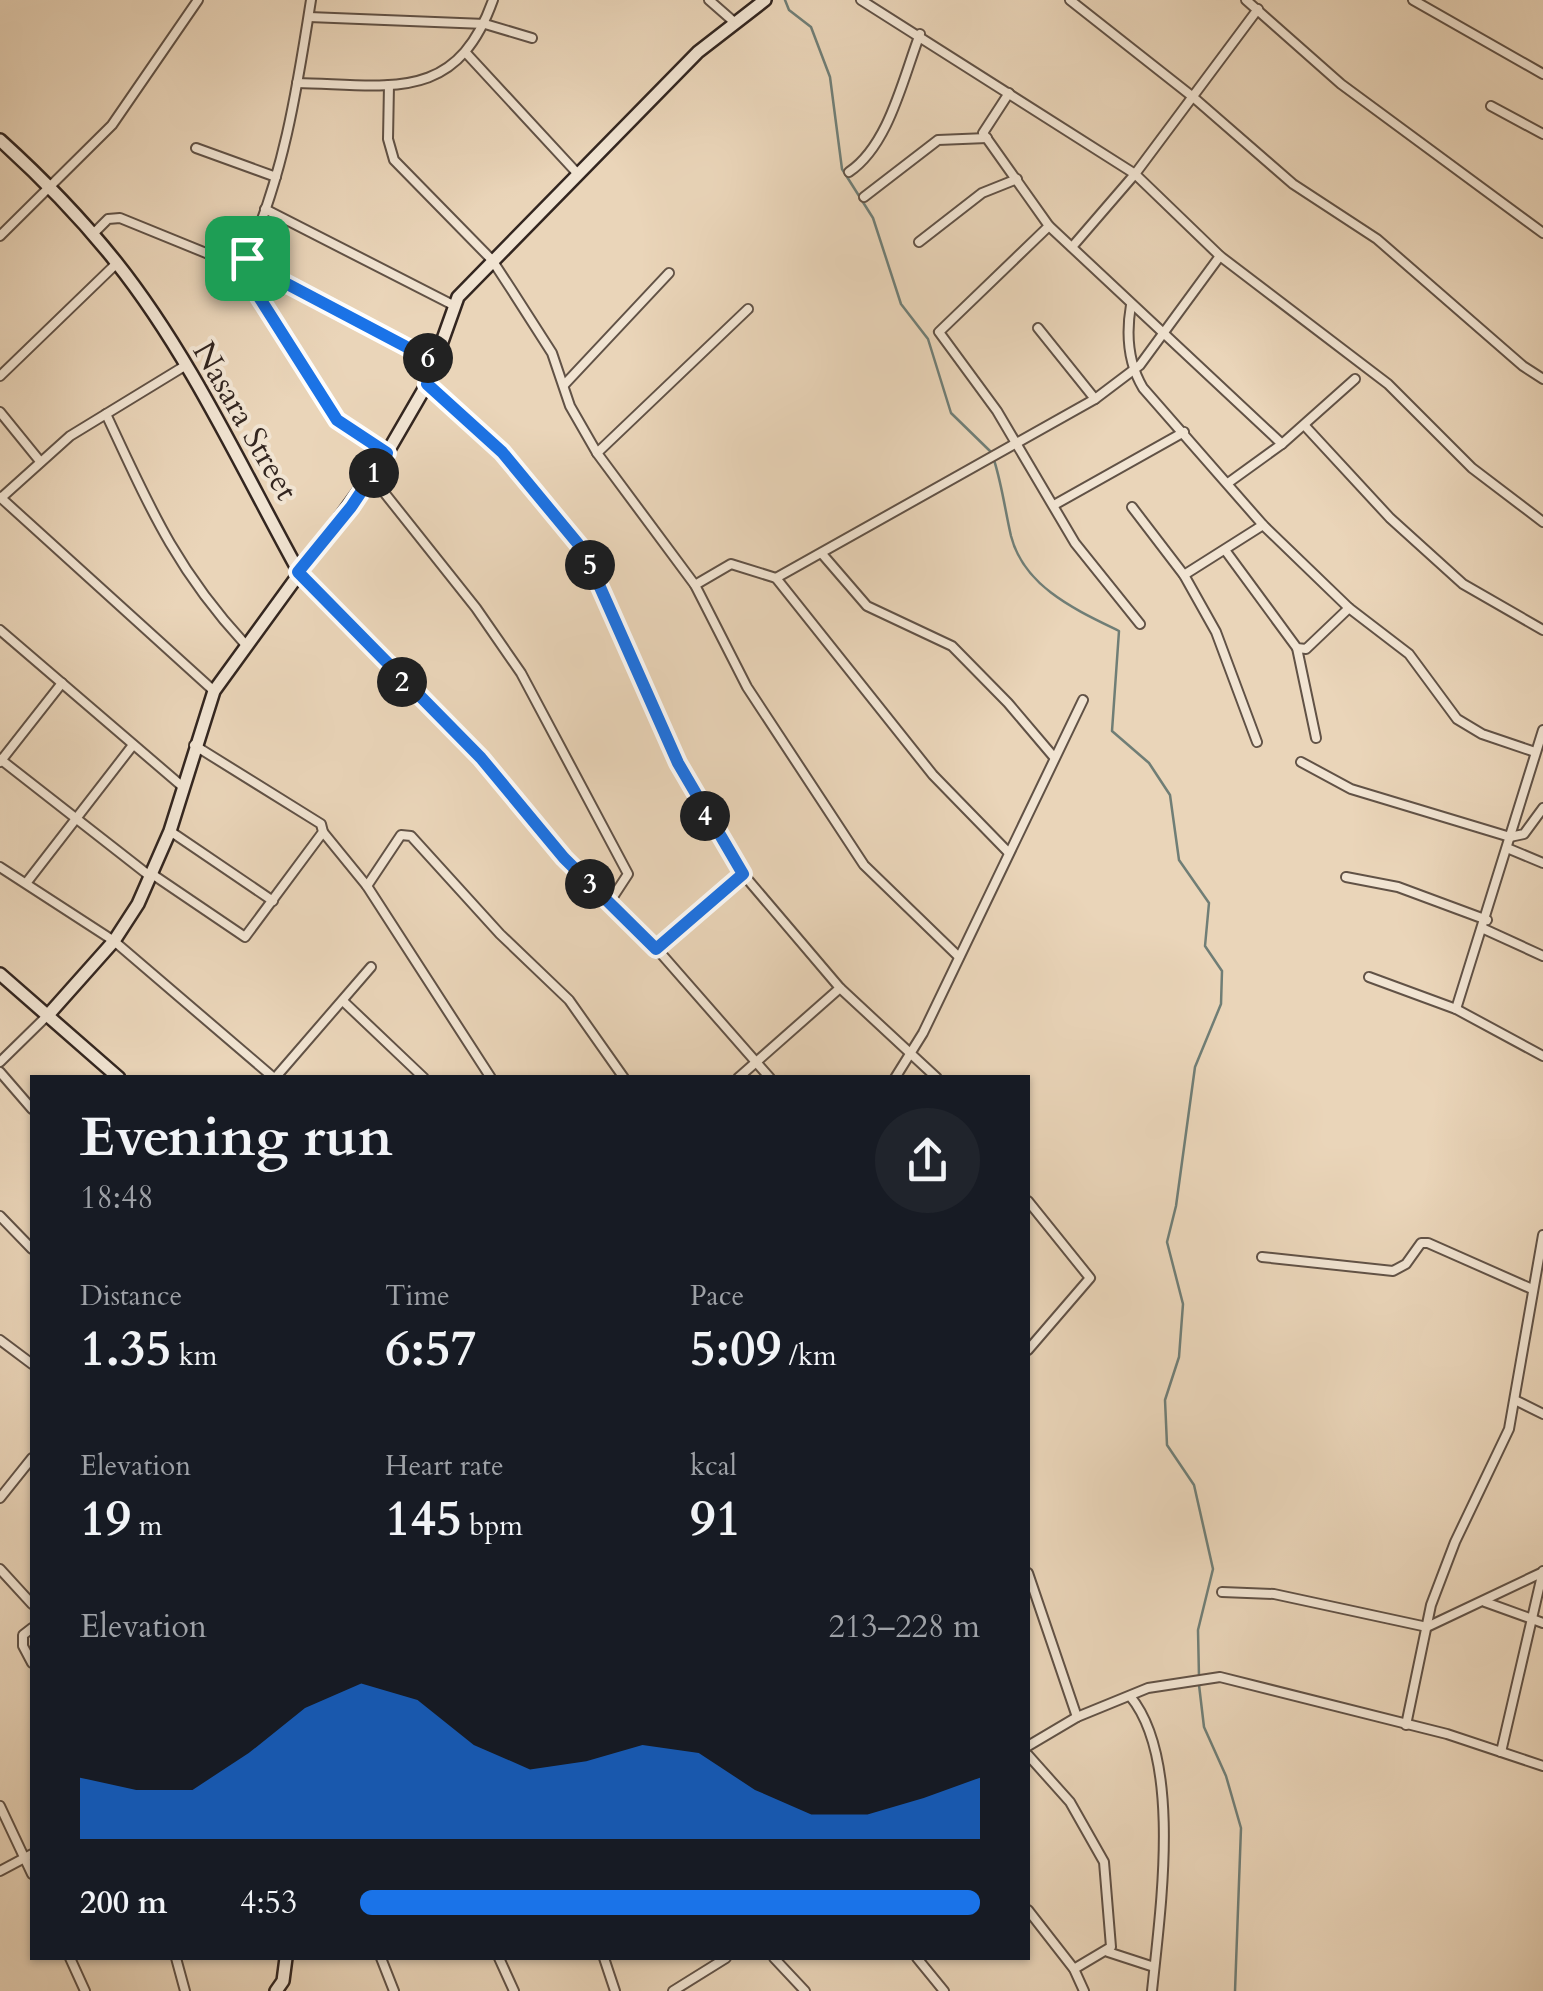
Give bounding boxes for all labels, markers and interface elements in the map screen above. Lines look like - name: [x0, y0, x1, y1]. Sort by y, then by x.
- pin: [205, 216, 290, 301]
- icon: arrive: [220, 231, 275, 286]
- street label: Nasara Street: [182, 333, 308, 509]
- pin: 6: [403, 333, 453, 383]
- text: 6: [421, 339, 435, 377]
- pin: 1: [349, 448, 399, 498]
- text: 1: [367, 454, 381, 492]
- pin: 5: [565, 540, 615, 590]
- text: 5: [583, 546, 597, 584]
- pin: 2: [377, 657, 427, 707]
- text: 2: [395, 663, 409, 701]
- pin: 4: [680, 791, 730, 841]
- text: 4: [698, 797, 712, 835]
- pin: 3: [565, 859, 615, 909]
- text: 3: [583, 865, 597, 903]
- text: Evening run: [80, 1101, 393, 1175]
- button: share: [875, 1108, 980, 1213]
- text: 18:48: [80, 1176, 154, 1220]
- text: Distance: [80, 1277, 182, 1315]
- text: Time: [385, 1277, 450, 1315]
- text: Pace: [690, 1277, 744, 1315]
- text: 1.35: [80, 1315, 171, 1383]
- text: 6:57: [385, 1315, 476, 1383]
- text: 5:09: [690, 1315, 781, 1383]
- text: km: [171, 1337, 218, 1375]
- text: /km: [781, 1337, 837, 1375]
- text: Elevation: [80, 1447, 191, 1485]
- text: Heart rate: [385, 1447, 504, 1485]
- text: kcal: [690, 1447, 737, 1485]
- text: 19: [80, 1485, 131, 1553]
- text: 145: [385, 1485, 462, 1553]
- text: 91: [690, 1485, 741, 1553]
- text: m: [131, 1507, 162, 1545]
- text: bpm: [462, 1507, 523, 1545]
- text: Elevation: [80, 1605, 207, 1649]
- text: 213–228 m: [828, 1605, 980, 1649]
- text: 200 m: [80, 1881, 167, 1925]
- text: 4:53: [240, 1881, 297, 1925]

